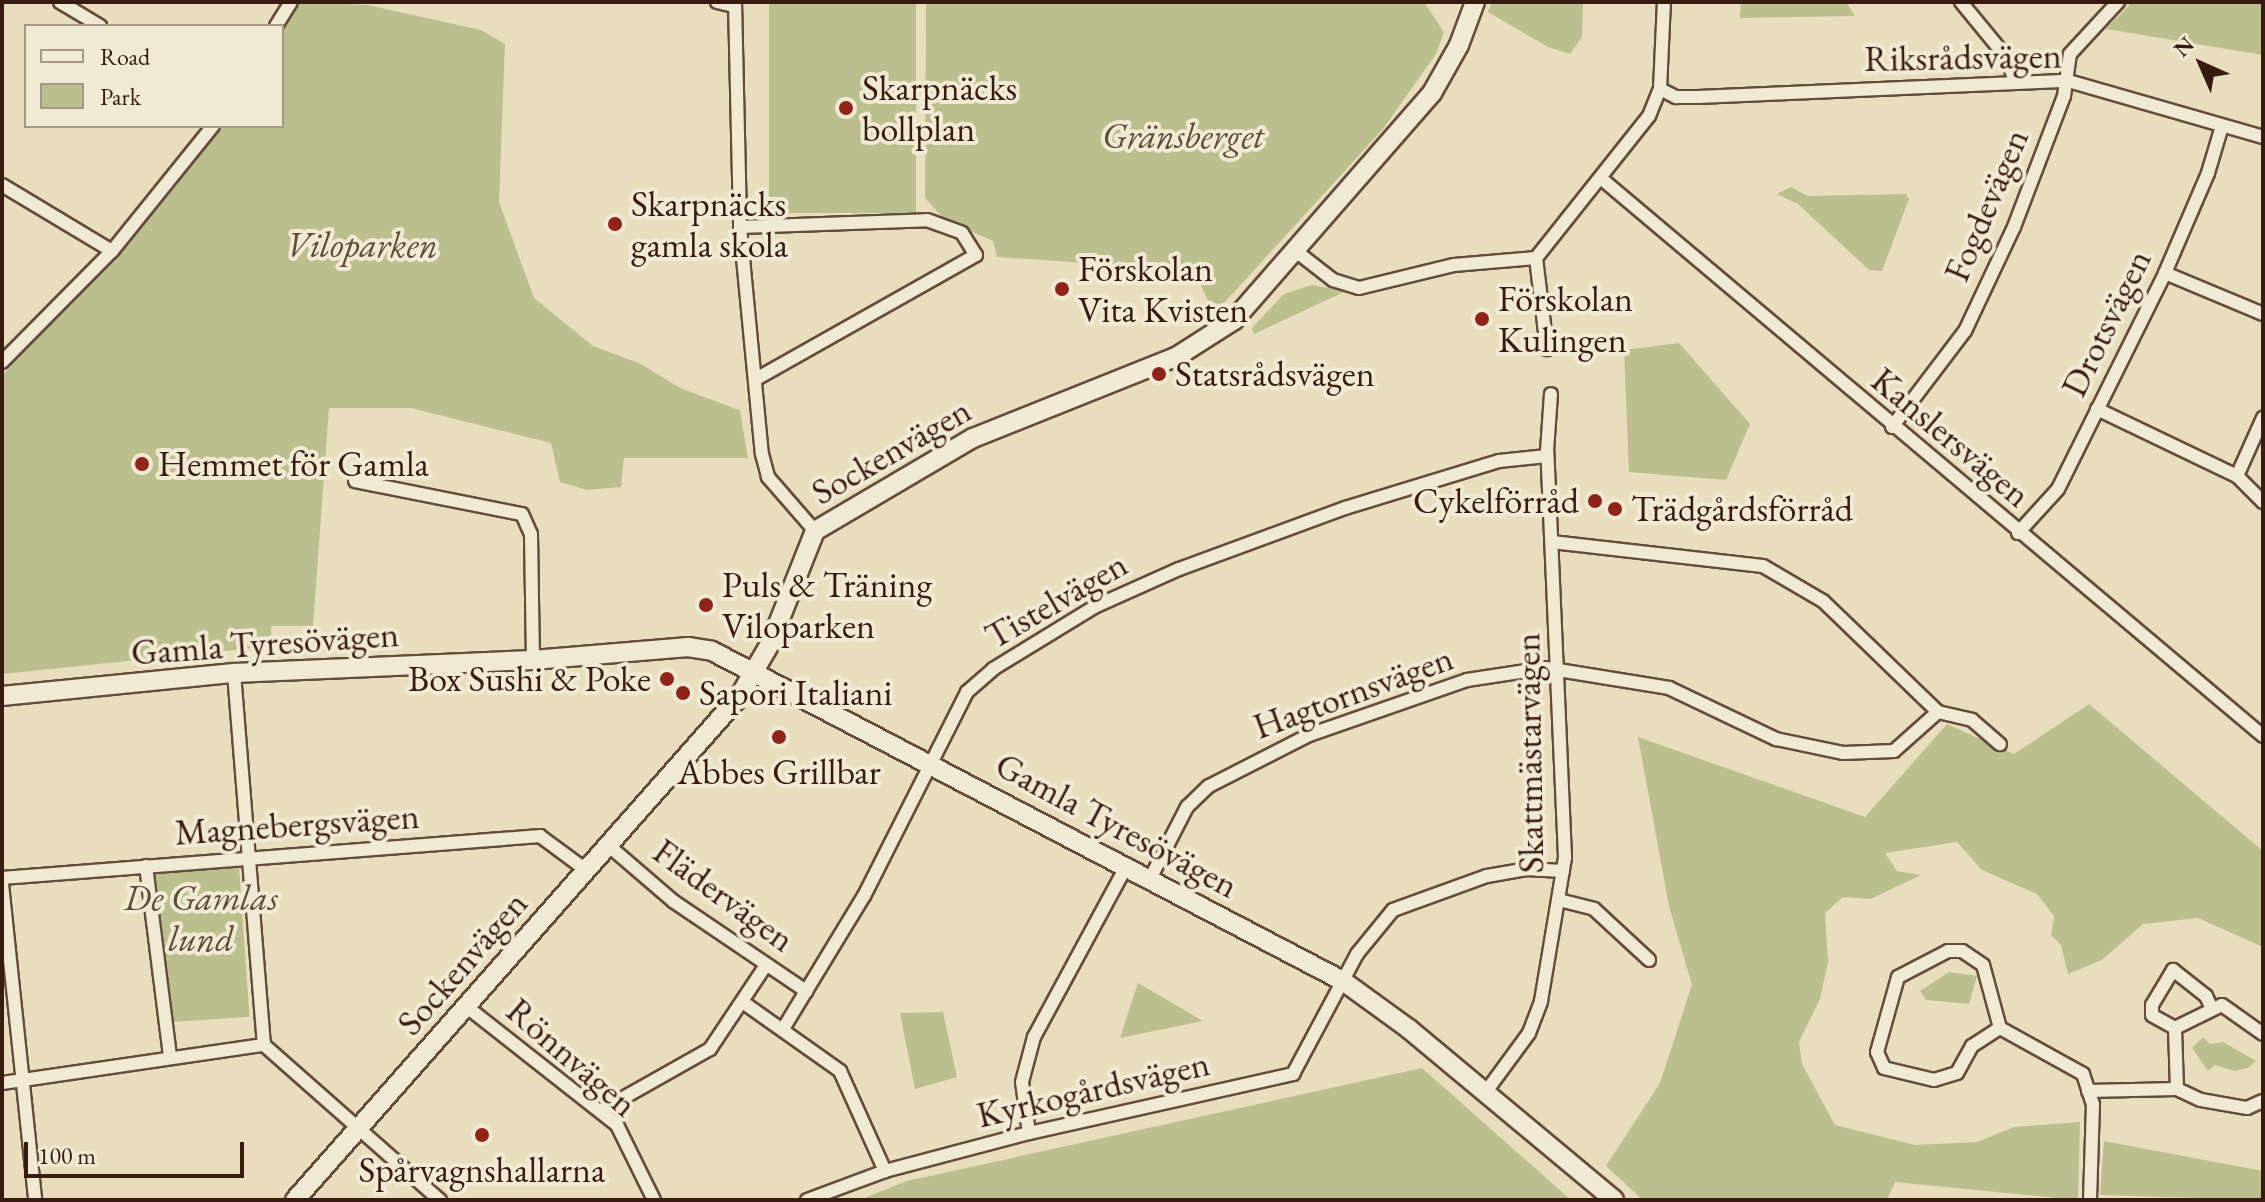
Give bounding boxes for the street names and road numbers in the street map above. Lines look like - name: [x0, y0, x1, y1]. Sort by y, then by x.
- street label: Riksrådsvägen: [1864, 34, 2062, 80]
- street label: Fogdevägen: [1935, 122, 2037, 288]
- street label: Drotsvägen: [2052, 242, 2160, 404]
- street label: Kanslersvägen: [1863, 358, 2039, 516]
- street label: Sockenvägen: [804, 388, 978, 514]
- street label: Tistelvägen: [977, 542, 1135, 658]
- street label: Gamla Tyresövägen: [130, 612, 400, 674]
- street label: Skattmästarvägen: [1505, 632, 1553, 874]
- street label: Hagtornsvägen: [1247, 636, 1459, 748]
- street label: Gamla Tyresövägen: [988, 743, 1246, 907]
- street label: Magnebergsvägen: [173, 794, 421, 854]
- street label: Flädervägen: [645, 829, 803, 961]
- street label: Sockenvägen: [388, 882, 536, 1044]
- street label: Rönnvägen: [498, 989, 646, 1125]
- street label: Kyrkogårdsvägen: [973, 1041, 1213, 1137]

